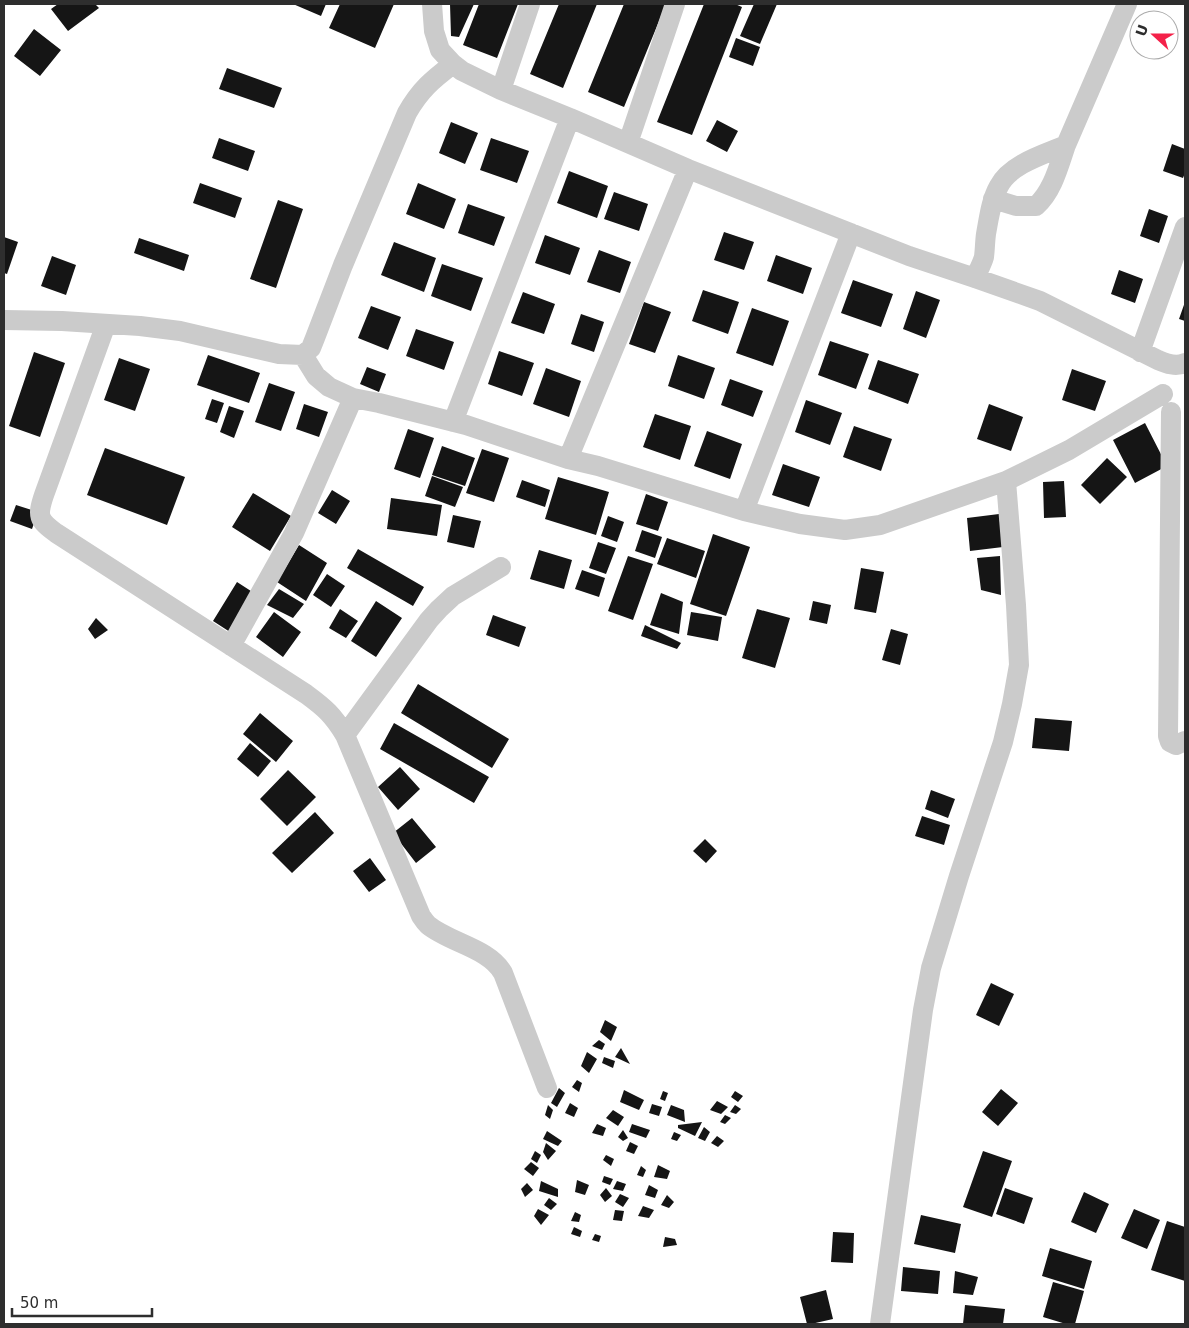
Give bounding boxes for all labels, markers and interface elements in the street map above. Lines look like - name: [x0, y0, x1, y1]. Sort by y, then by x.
- north arrow: [1129, 10, 1179, 60]
- text: U: [1132, 22, 1151, 39]
- scale bar: [12, 1286, 152, 1318]
- text: 50 m: [20, 1294, 58, 1312]

